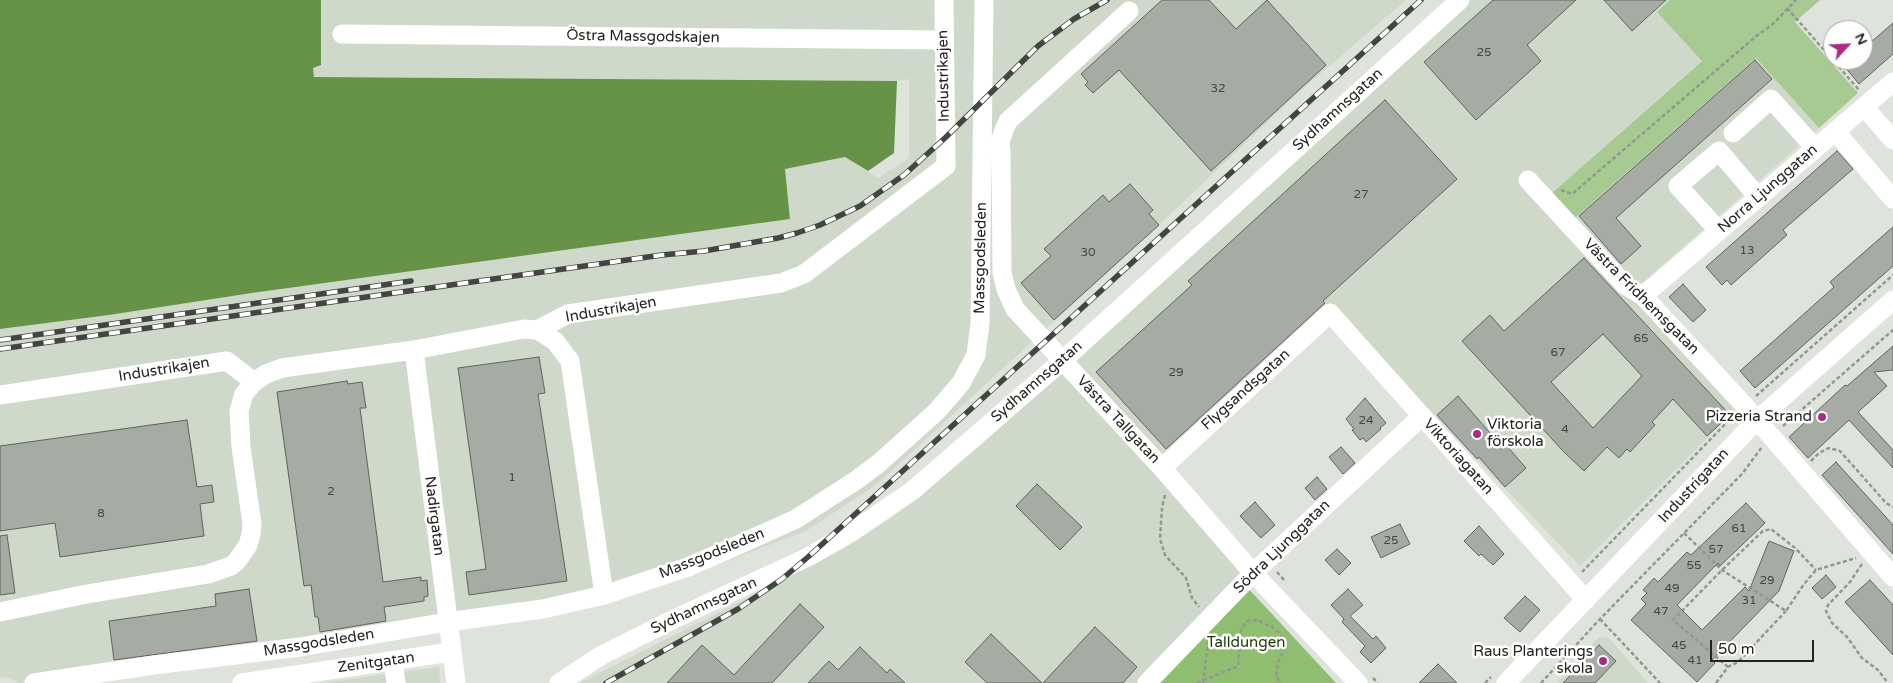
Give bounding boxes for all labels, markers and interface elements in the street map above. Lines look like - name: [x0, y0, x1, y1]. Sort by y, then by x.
- north arrow: [1823, 20, 1873, 70]
- street label: Östra Massgodskajen: [566, 27, 720, 47]
- street label: Industrikajen: [934, 30, 954, 122]
- text: N: [1851, 30, 1871, 48]
- house number: 25: [1476, 46, 1492, 60]
- street label: Sydhamnsgatan: [1289, 65, 1387, 155]
- house number: 32: [1210, 82, 1226, 96]
- street label: Norra Ljunggatan: [1715, 141, 1821, 237]
- house number: 27: [1353, 188, 1369, 202]
- street label: Massgodsleden: [971, 202, 991, 314]
- street label: Västra Fridhemsgatan: [1579, 235, 1703, 359]
- house number: 13: [1739, 244, 1755, 258]
- house number: 30: [1080, 246, 1096, 260]
- street label: Industrikajen: [564, 293, 658, 327]
- house number: 65: [1633, 332, 1649, 346]
- street label: Sydhamnsgatan: [988, 338, 1086, 426]
- street label: Flygsandsgatan: [1198, 346, 1294, 434]
- house number: 67: [1550, 346, 1566, 360]
- street label: Industrikajen: [117, 354, 211, 386]
- house number: 29: [1168, 366, 1184, 380]
- street label: Västra Tallgatan: [1073, 372, 1163, 468]
- place label: Pizzeria Strand: [1706, 408, 1812, 426]
- marker: Pizzeria Strand: [1816, 411, 1828, 423]
- house number: 24: [1358, 414, 1374, 428]
- street label: Viktoriagatan: [1419, 415, 1497, 499]
- place label: Viktoria förskola: [1487, 416, 1544, 451]
- house number: 4: [1561, 423, 1569, 437]
- marker: Viktoria förskola: [1471, 428, 1483, 440]
- street label: Industrigatan: [1655, 445, 1733, 527]
- house number: 1: [508, 471, 516, 485]
- street label: Nadirgatan: [420, 475, 448, 557]
- house number: 2: [327, 485, 335, 499]
- street label: Södra Ljunggatan: [1230, 496, 1334, 598]
- house number: 8: [97, 507, 105, 521]
- house number: 61: [1731, 522, 1747, 536]
- street label: Massgodsleden: [657, 525, 767, 583]
- house number: 25: [1383, 534, 1399, 548]
- house number: 57: [1708, 543, 1724, 557]
- house number: 55: [1686, 559, 1702, 573]
- street label: Sydhamnsgatan: [648, 574, 760, 638]
- house number: 29: [1759, 574, 1775, 588]
- house number: 49: [1664, 582, 1680, 596]
- house number: 31: [1741, 594, 1757, 608]
- house number: 47: [1653, 605, 1669, 619]
- street label: Massgodsleden: [262, 625, 376, 661]
- scale bar: [1713, 630, 1817, 662]
- park label: Talldungen: [1207, 634, 1285, 652]
- house number: 45: [1671, 639, 1687, 653]
- text: 50 m: [1718, 640, 1755, 658]
- place label: Raus Planterings skola: [1473, 643, 1593, 678]
- street label: Zenitgatan: [336, 649, 416, 677]
- house number: 41: [1687, 654, 1703, 668]
- marker: Raus Planterings skola: [1597, 655, 1609, 667]

